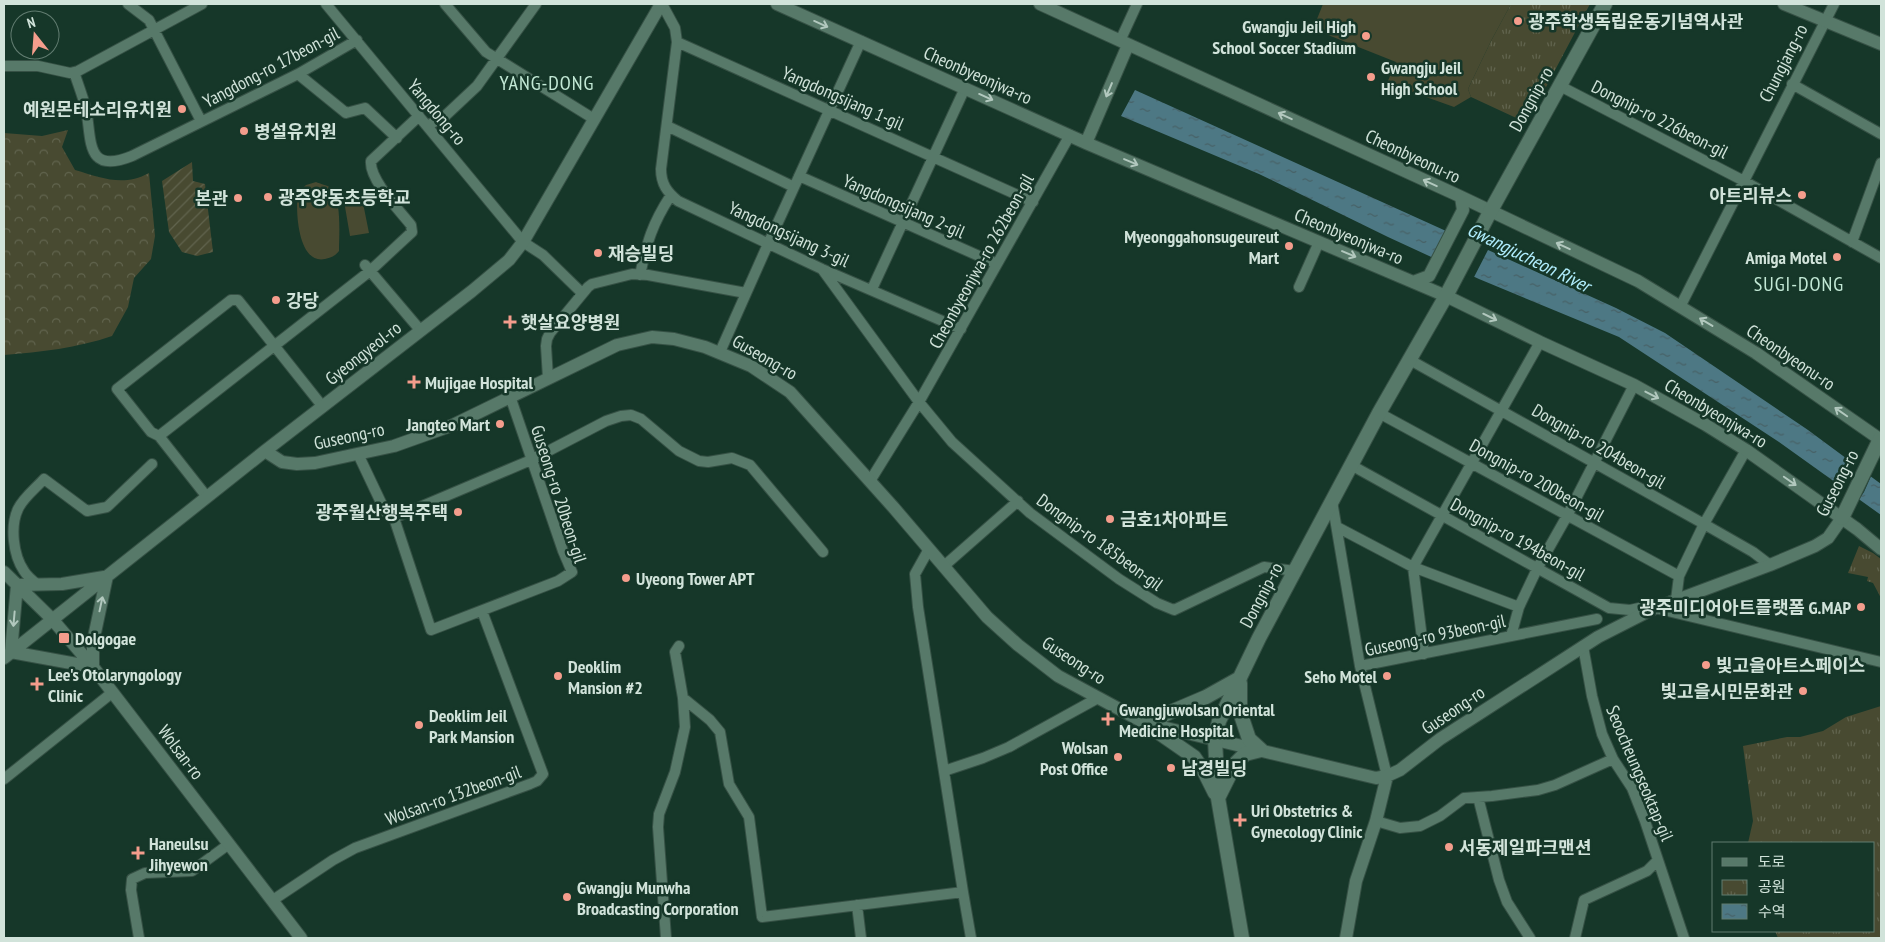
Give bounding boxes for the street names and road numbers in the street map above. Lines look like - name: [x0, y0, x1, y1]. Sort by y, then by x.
- street label: Chungjang-ro: [1754, 20, 1812, 106]
- street label: Yangdong-ro 17beon-gil: [199, 21, 344, 113]
- street label: Cheonbyeonjwa-ro: [920, 41, 1036, 109]
- street label: Yangdongsijang 1-gil: [778, 61, 908, 135]
- street label: Dongnip-ro: [1504, 62, 1558, 135]
- street label: Yangdong-ro: [403, 74, 471, 150]
- street label: Dongnip-ro 226beon-gil: [1588, 75, 1733, 164]
- street label: Cheonbyeonu-ro: [1362, 124, 1464, 188]
- street label: Yangdongsijang 2-gil: [839, 169, 969, 243]
- street label: Cheonbyeonjwa-ro 262beon-gil: [923, 169, 1039, 352]
- street label: Yangdongsijang 3-gil: [725, 196, 854, 272]
- street label: Cheonbyeonjwa-ro: [1291, 203, 1407, 269]
- street label: Gyeongyeol-ro: [320, 316, 406, 390]
- street label: Cheonbyeonu-ro: [1742, 319, 1840, 395]
- street label: Guseong-ro: [728, 329, 802, 385]
- street label: Cheonbyeonjwa-ro: [1660, 373, 1772, 453]
- street label: Dongnip-ro 204beon-gil: [1528, 398, 1671, 494]
- street label: Guseong-ro: [312, 417, 387, 455]
- street label: Guseong-ro 20beon-gil: [526, 422, 592, 566]
- street label: Dongnip-ro 200beon-gil: [1466, 433, 1609, 527]
- street label: Guseong-ro: [1811, 446, 1864, 520]
- street label: Dongnip-ro 185beon-gil: [1032, 488, 1168, 596]
- street label: Dongnip-ro 194beon-gil: [1447, 492, 1590, 586]
- street label: Dongnip-ro: [1234, 558, 1288, 632]
- street label: Guseong-ro 93beon-gil: [1362, 609, 1508, 661]
- street label: Guseong-ro: [1038, 631, 1110, 689]
- street label: Guseong-ro: [1417, 680, 1489, 740]
- street label: Seoocheungseoktap-gil: [1601, 702, 1679, 845]
- street label: Wolsan-ro: [153, 720, 209, 784]
- street label: Wolsan-ro 132beon-gil: [382, 760, 525, 830]

